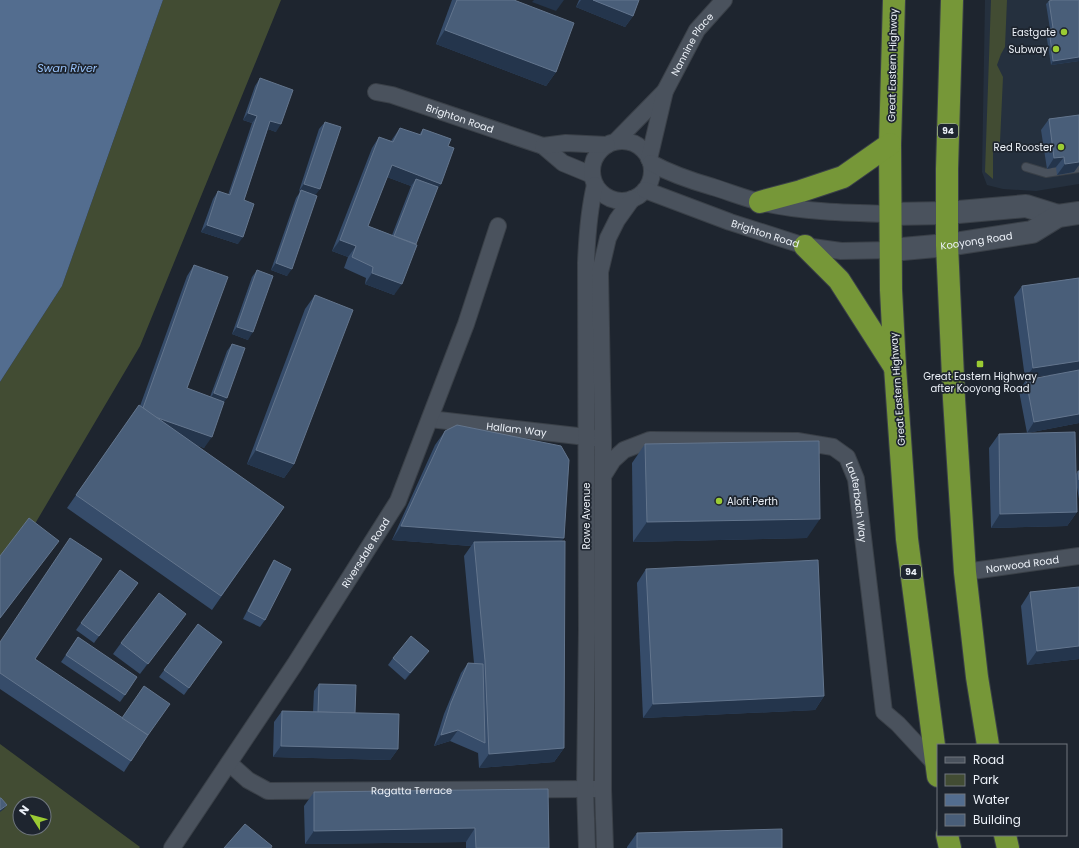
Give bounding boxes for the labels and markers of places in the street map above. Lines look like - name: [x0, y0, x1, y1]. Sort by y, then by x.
- place label: Eastgate: [1012, 25, 1056, 40]
- marker: Eastgate: [1059, 27, 1069, 37]
- place label: Subway: [1008, 42, 1048, 57]
- marker: Subway: [1051, 44, 1061, 54]
- place label: Red Rooster: [994, 140, 1053, 155]
- marker: Red Rooster: [1056, 142, 1066, 152]
- marker: Great Eastern Highway after Kooyong Road: [975, 359, 985, 369]
- place label: Great Eastern Highway after Kooyong Road: [923, 369, 1037, 396]
- place label: Aloft Perth: [727, 494, 778, 509]
- marker: Aloft Perth: [714, 496, 724, 506]

